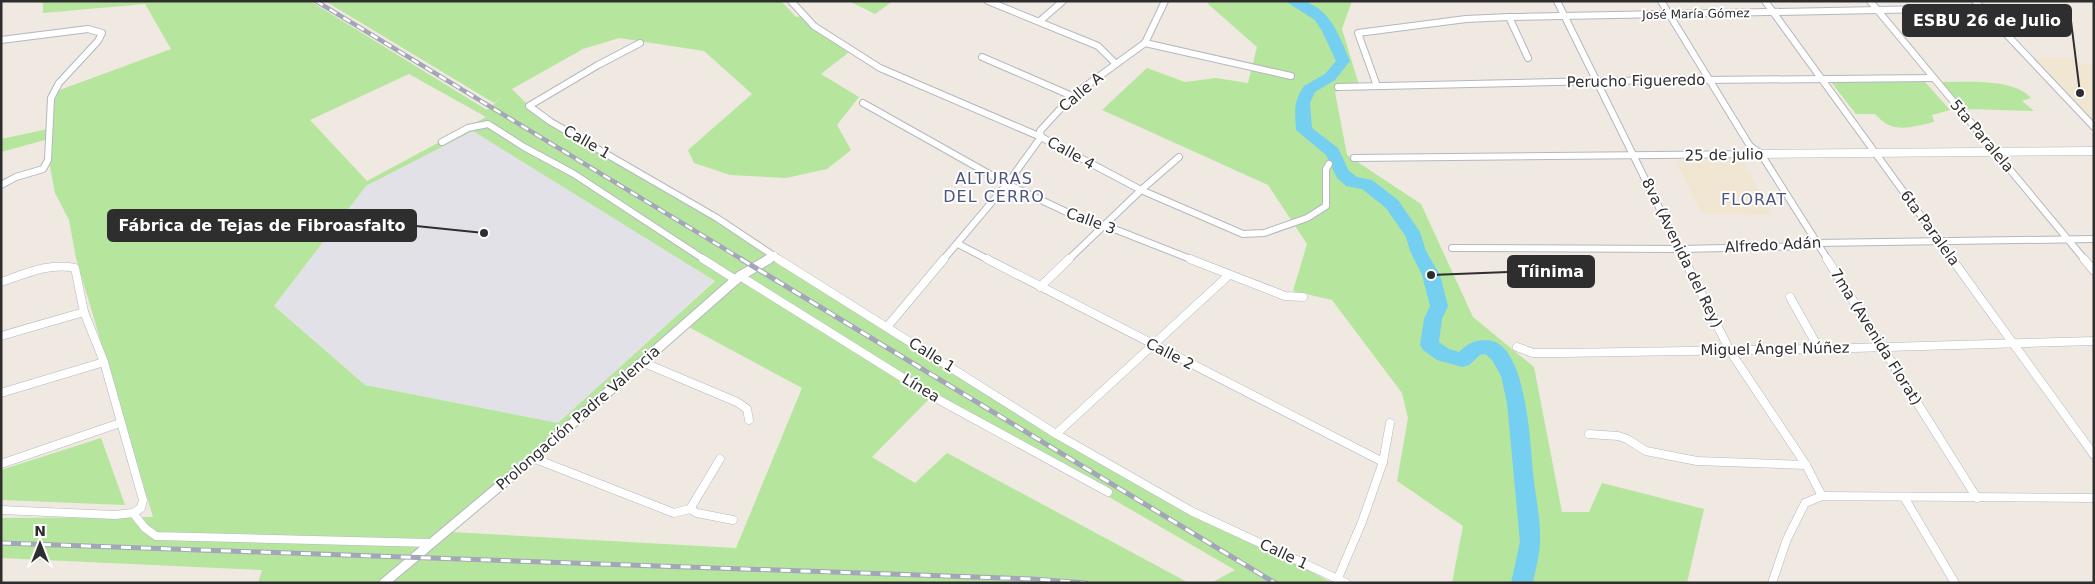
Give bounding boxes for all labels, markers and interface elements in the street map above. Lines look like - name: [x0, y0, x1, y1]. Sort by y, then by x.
- callout: ESBU 26 de Julio: [1903, 5, 2071, 36]
- street label: José María Gómez: [1641, 6, 1750, 22]
- text: ESBU 26 de Julio: [1913, 11, 2061, 30]
- street label: Calle A: [1055, 68, 1107, 116]
- street label: Perucho Figueredo: [1566, 71, 1706, 91]
- street label: 5ta Paralela: [1946, 96, 2018, 176]
- street label: Calle 1: [560, 121, 614, 163]
- street label: Calle 4: [1044, 133, 1098, 173]
- street label: 25 de julio: [1685, 145, 1763, 165]
- district label: ALTURAS DEL CERRO: [943, 169, 1045, 206]
- street label: 8va (Avenida del Rey): [1638, 175, 1726, 331]
- street label: 6ta Paralela: [1897, 187, 1963, 269]
- district label: FLORAT: [1721, 190, 1787, 209]
- street label: Calle 3: [1064, 204, 1118, 238]
- callout: Fábrica de Tejas de Fibroasfalto: [108, 210, 416, 241]
- text: Fábrica de Tejas de Fibroasfalto: [118, 216, 406, 235]
- street label: Alfredo Adán: [1724, 233, 1822, 257]
- callout: Tíinima: [1508, 256, 1594, 287]
- text: Tíinima: [1518, 262, 1584, 281]
- street label: 7ma (Avenida Florat): [1827, 265, 1925, 409]
- street label: Calle 1: [905, 334, 959, 376]
- street label: Calle 2: [1143, 334, 1197, 374]
- street label: Miguel Ángel Núñez: [1700, 338, 1850, 359]
- street label: Prolongación Padre Valencia: [492, 342, 664, 494]
- street label: Línea: [899, 370, 943, 406]
- north arrow: [15, 519, 65, 569]
- text: N: [34, 523, 46, 539]
- street label: Calle 1: [1257, 535, 1311, 573]

